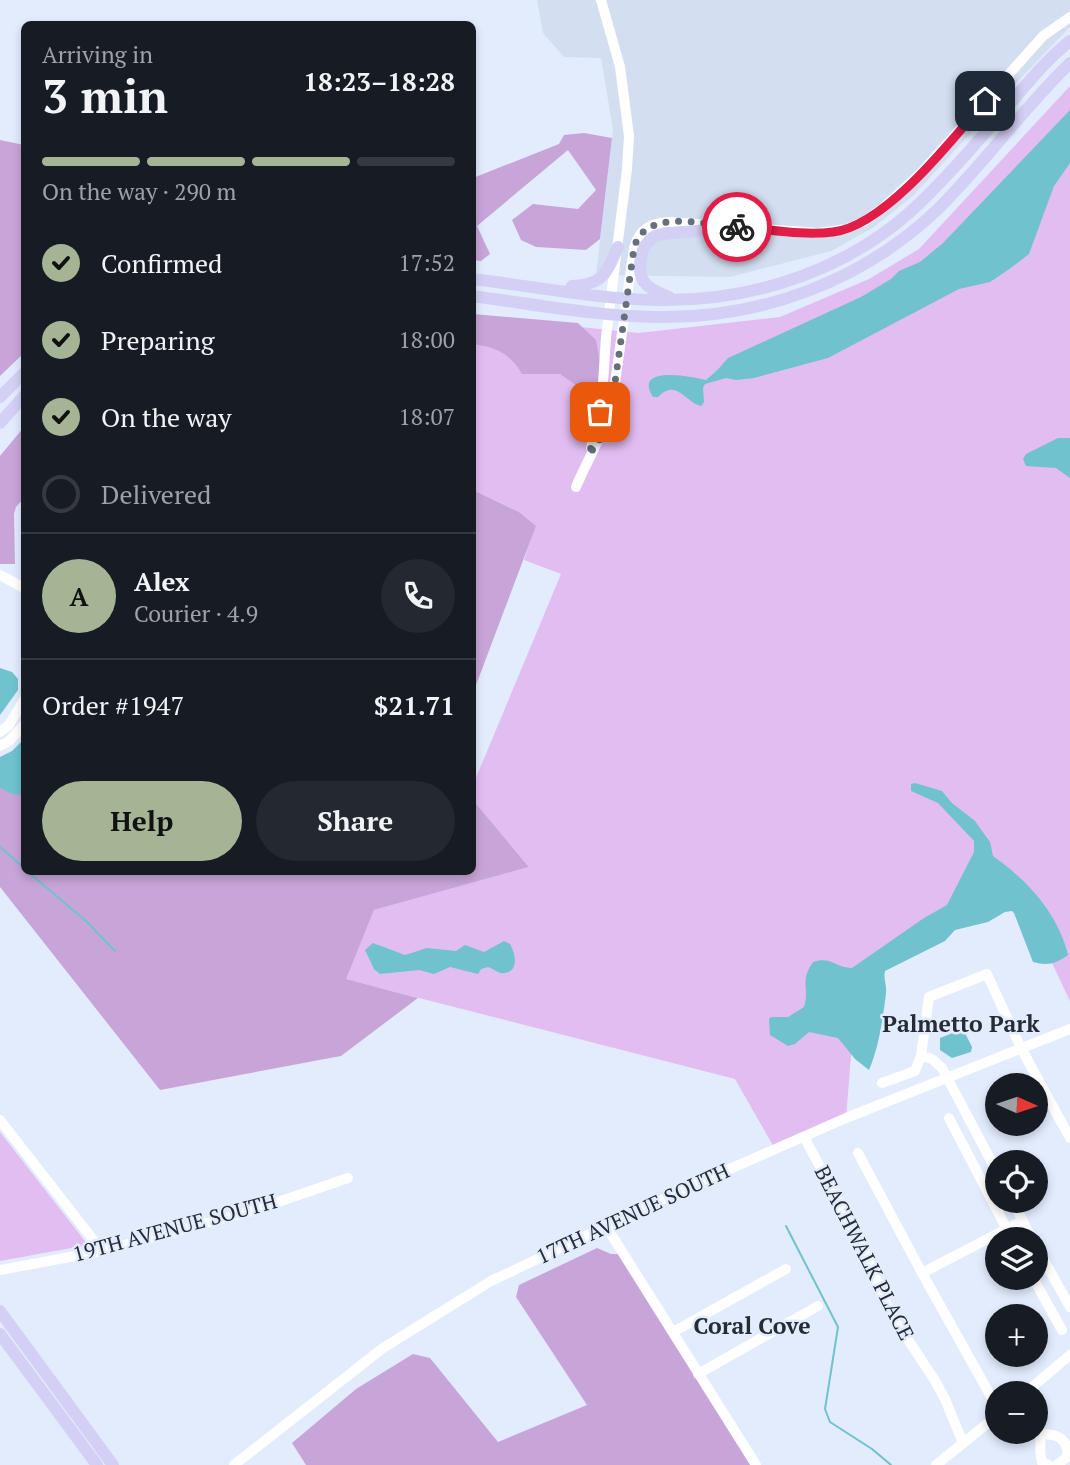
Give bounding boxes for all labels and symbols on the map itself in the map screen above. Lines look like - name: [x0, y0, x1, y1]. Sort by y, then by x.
- pin: [955, 71, 1015, 131]
- courier: [702, 192, 772, 262]
- pin: [570, 382, 630, 442]
- district label: Palmetto Park: [882, 1008, 1040, 1039]
- north arrow: [985, 1073, 1048, 1136]
- street label: 17TH AVENUE SOUTH: [531, 1156, 734, 1270]
- street label: BEACHWALK PLACE: [809, 1160, 921, 1345]
- street label: 19TH AVENUE SOUTH: [70, 1186, 280, 1268]
- district label: Coral Cove: [694, 1310, 810, 1341]

